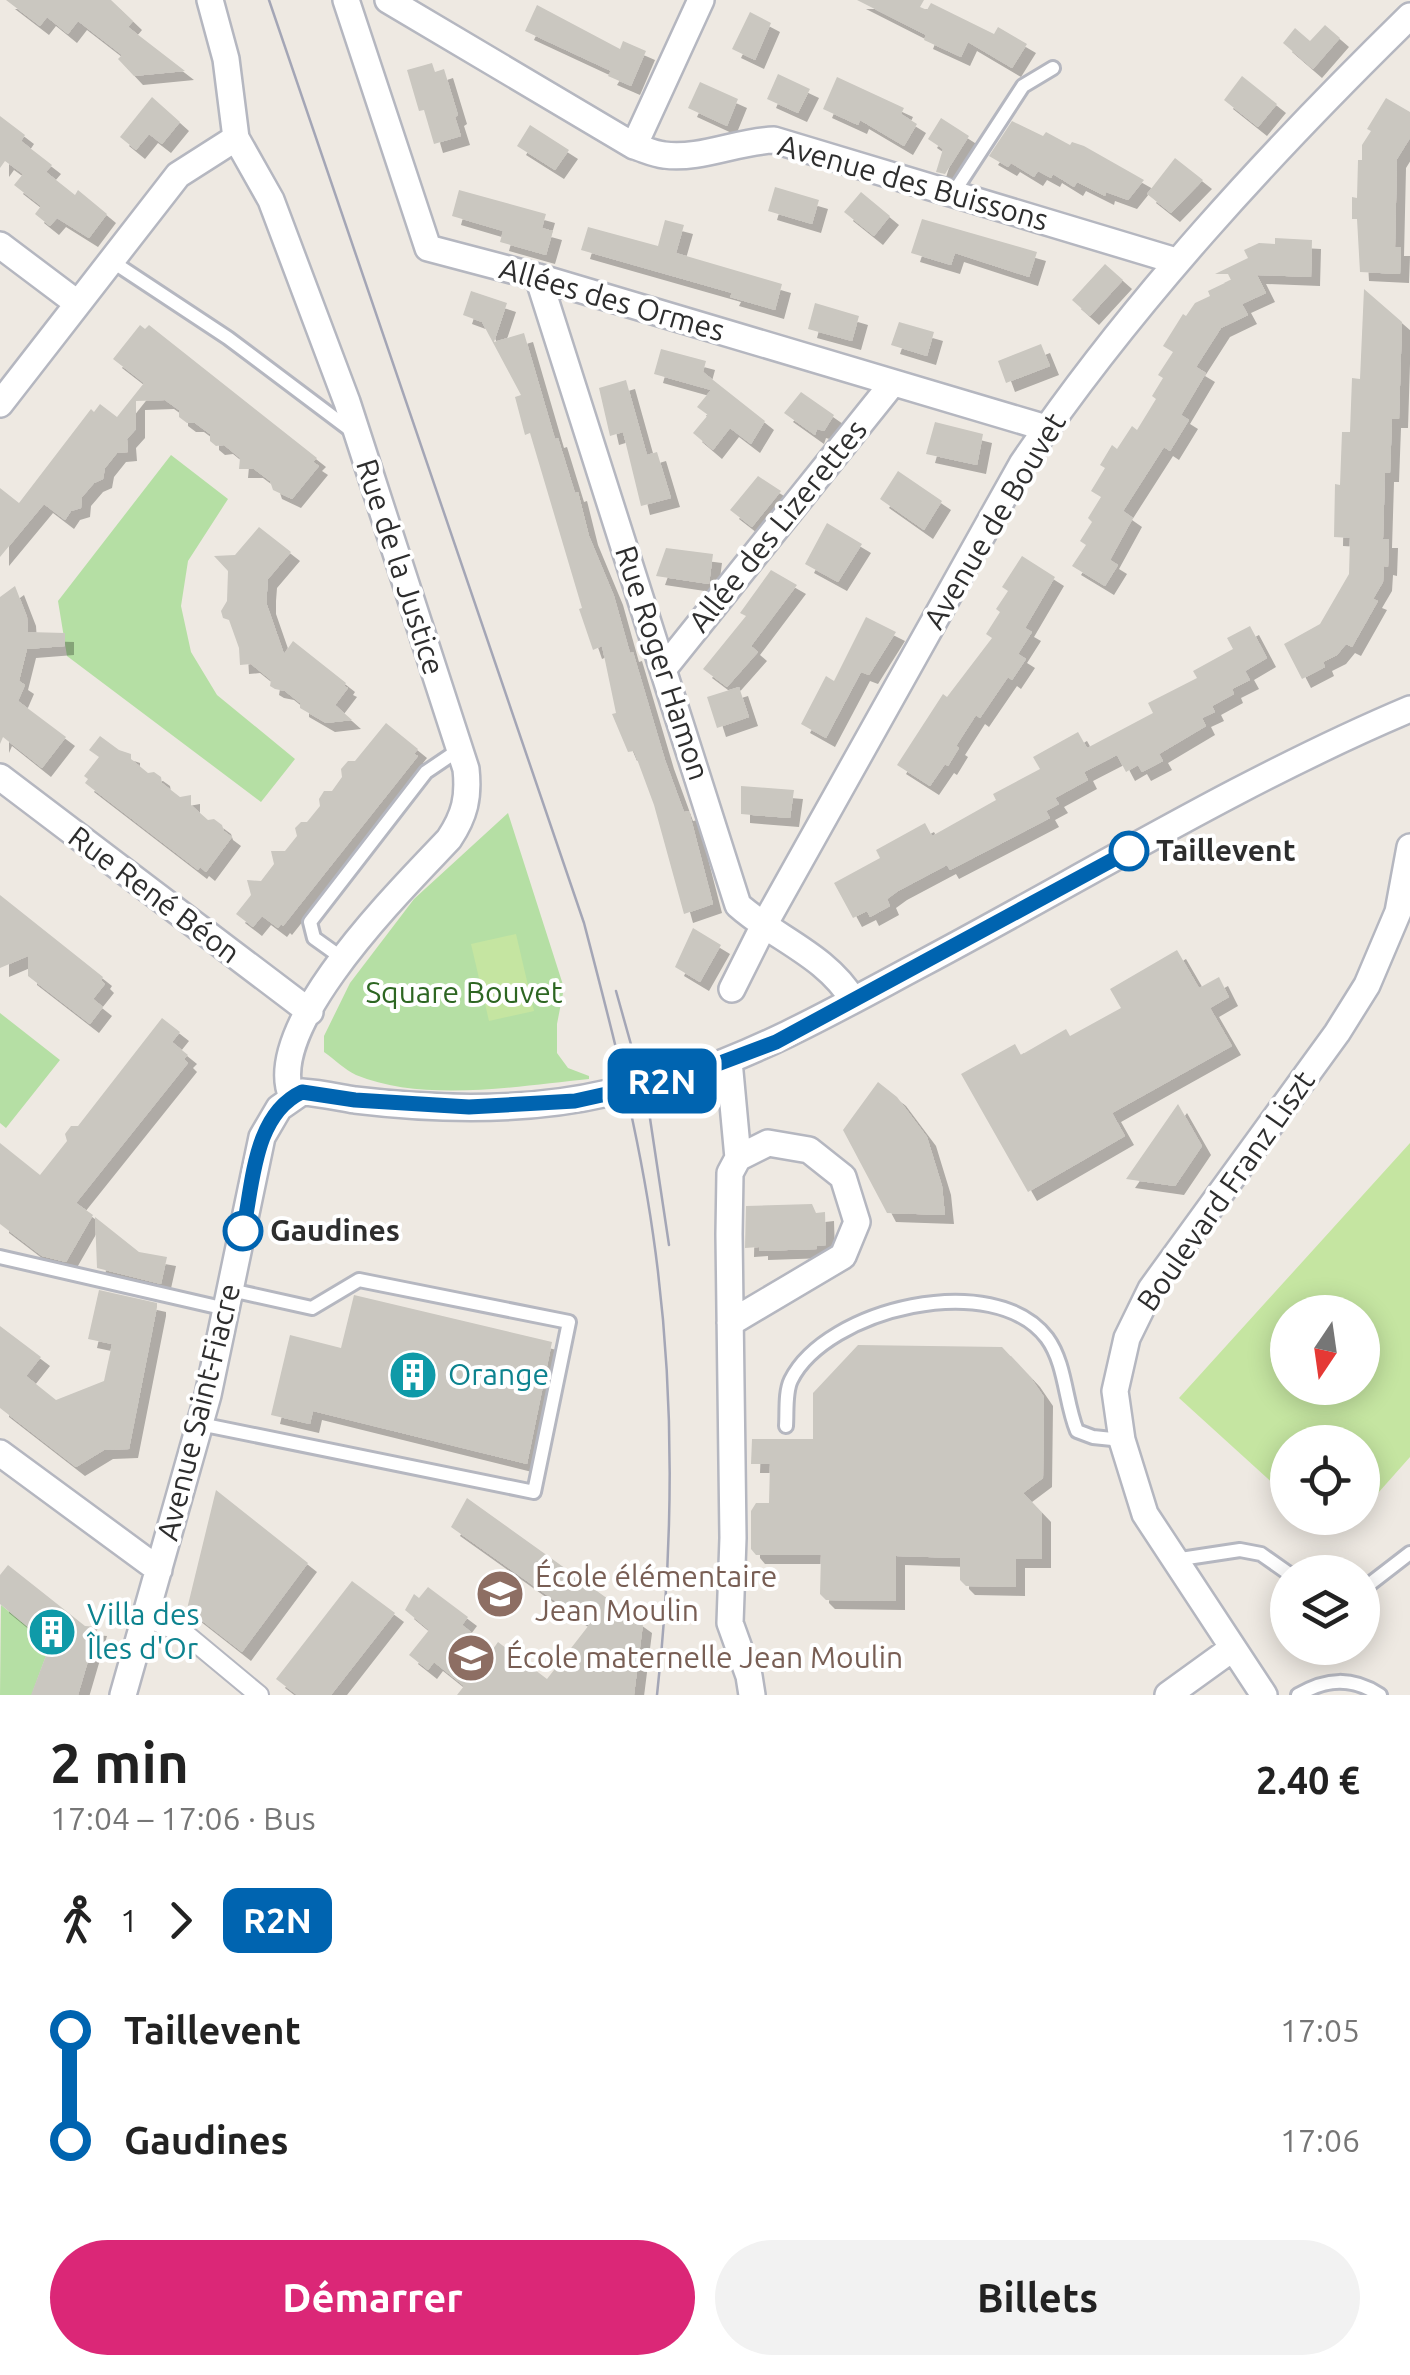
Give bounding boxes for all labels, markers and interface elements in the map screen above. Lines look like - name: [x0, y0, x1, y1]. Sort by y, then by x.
- street label: Avenue des Buissons: [774, 127, 1052, 237]
- street label: Allées des Ormes: [496, 251, 729, 347]
- street label: Avenue de Bouvet: [916, 406, 1072, 634]
- street label: Allée des Lizerettes: [681, 413, 873, 638]
- street label: Rue de la Justice: [350, 455, 452, 679]
- street label: Rue Roger Hamon: [609, 541, 717, 784]
- street label: Rue René Béon: [62, 819, 247, 970]
- marker: Taillevent: [1110, 832, 1148, 870]
- place label: Taillevent: [1156, 833, 1296, 867]
- park label: Square Bouvet: [365, 975, 563, 1009]
- line badge: R2N: [604, 1048, 720, 1114]
- text: R2N: [628, 1061, 696, 1101]
- street label: Boulevard Franz Liszt: [1130, 1064, 1321, 1317]
- marker: Gaudines: [224, 1212, 262, 1250]
- place label: Gaudines: [270, 1213, 400, 1247]
- street label: Avenue Saint-Fiacre: [150, 1280, 246, 1544]
- north arrow: [1270, 1295, 1380, 1405]
- map controls: [1270, 1295, 1380, 1665]
- building icon: Orange: [387, 1349, 439, 1401]
- place label: Orange: [448, 1357, 549, 1391]
- button: locate: [1270, 1425, 1380, 1535]
- button: layers: [1270, 1555, 1380, 1665]
- place label: École élémentaire Jean Moulin: [535, 1558, 777, 1627]
- school or university icon: École élémentaire Jean Moulin: [474, 1568, 526, 1620]
- place label: Villa des Îles d'Or: [86, 1597, 200, 1665]
- building icon: Villa des Îles d'Or: [26, 1606, 78, 1658]
- school or university icon: École maternelle Jean Moulin: [445, 1632, 497, 1684]
- place label: École maternelle Jean Moulin: [506, 1639, 903, 1674]
- text: 2 min: [50, 1732, 189, 1793]
- text: 2.40 €: [1256, 1759, 1360, 1801]
- text: 17:04 – 17:06 · Bus: [50, 1800, 316, 1836]
- icon: walk: [50, 1893, 105, 1948]
- icon: forward: [153, 1893, 208, 1948]
- text: R2N: [243, 1900, 312, 1940]
- text: 1: [120, 1902, 138, 1938]
- text: Taillevent: [124, 2009, 301, 2051]
- text: 17:05: [1280, 2012, 1360, 2048]
- text: Gaudines: [124, 2119, 289, 2161]
- text: 17:06: [1280, 2122, 1360, 2158]
- button: Démarrer: [50, 2240, 695, 2355]
- button: Billets: [715, 2240, 1360, 2355]

